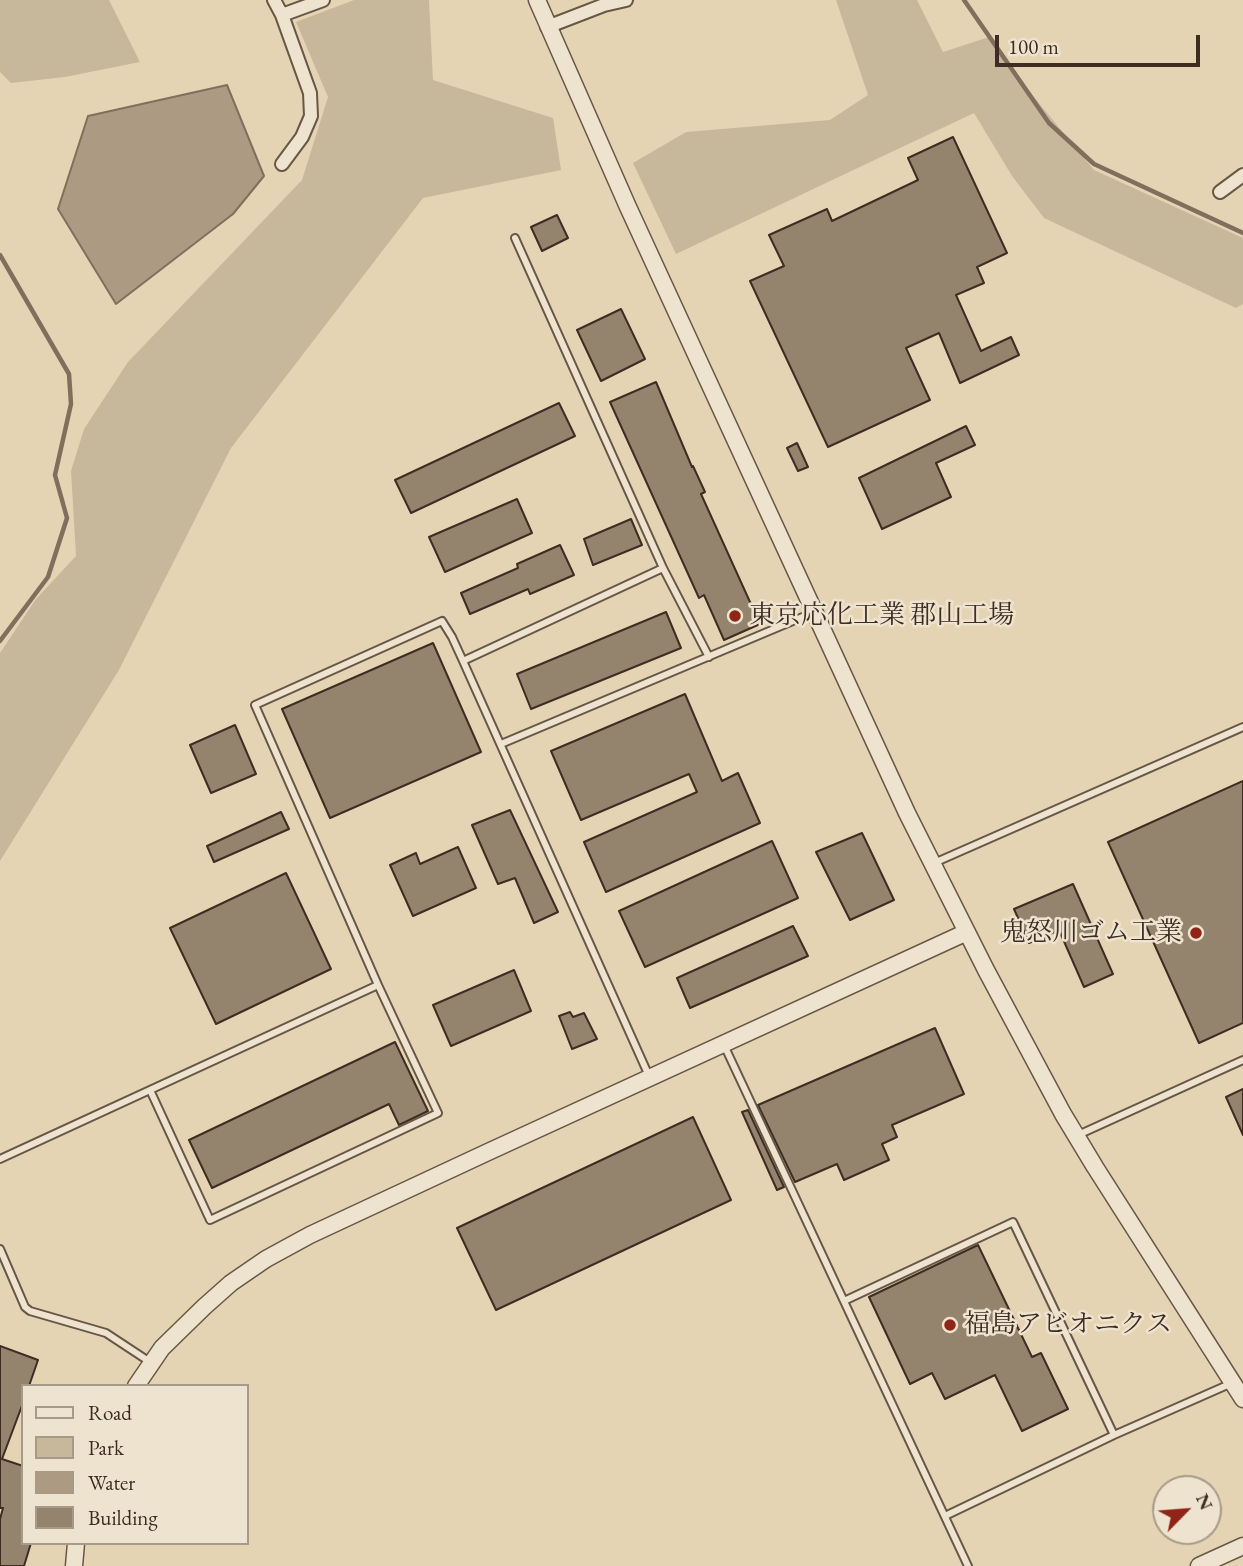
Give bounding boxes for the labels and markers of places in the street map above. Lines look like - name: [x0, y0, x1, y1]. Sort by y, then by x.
- place label: 東京応化工業 郡山工場: [749, 600, 1014, 632]
- marker: 東京応化工業 郡山工場: [727, 608, 743, 624]
- place label: 鬼怒川ゴム工業: [1000, 917, 1182, 949]
- marker: 鬼怒川ゴム工業: [1188, 925, 1204, 941]
- place label: 福島アビオニクス: [964, 1309, 1172, 1341]
- marker: 福島アビオニクス: [942, 1317, 958, 1333]

